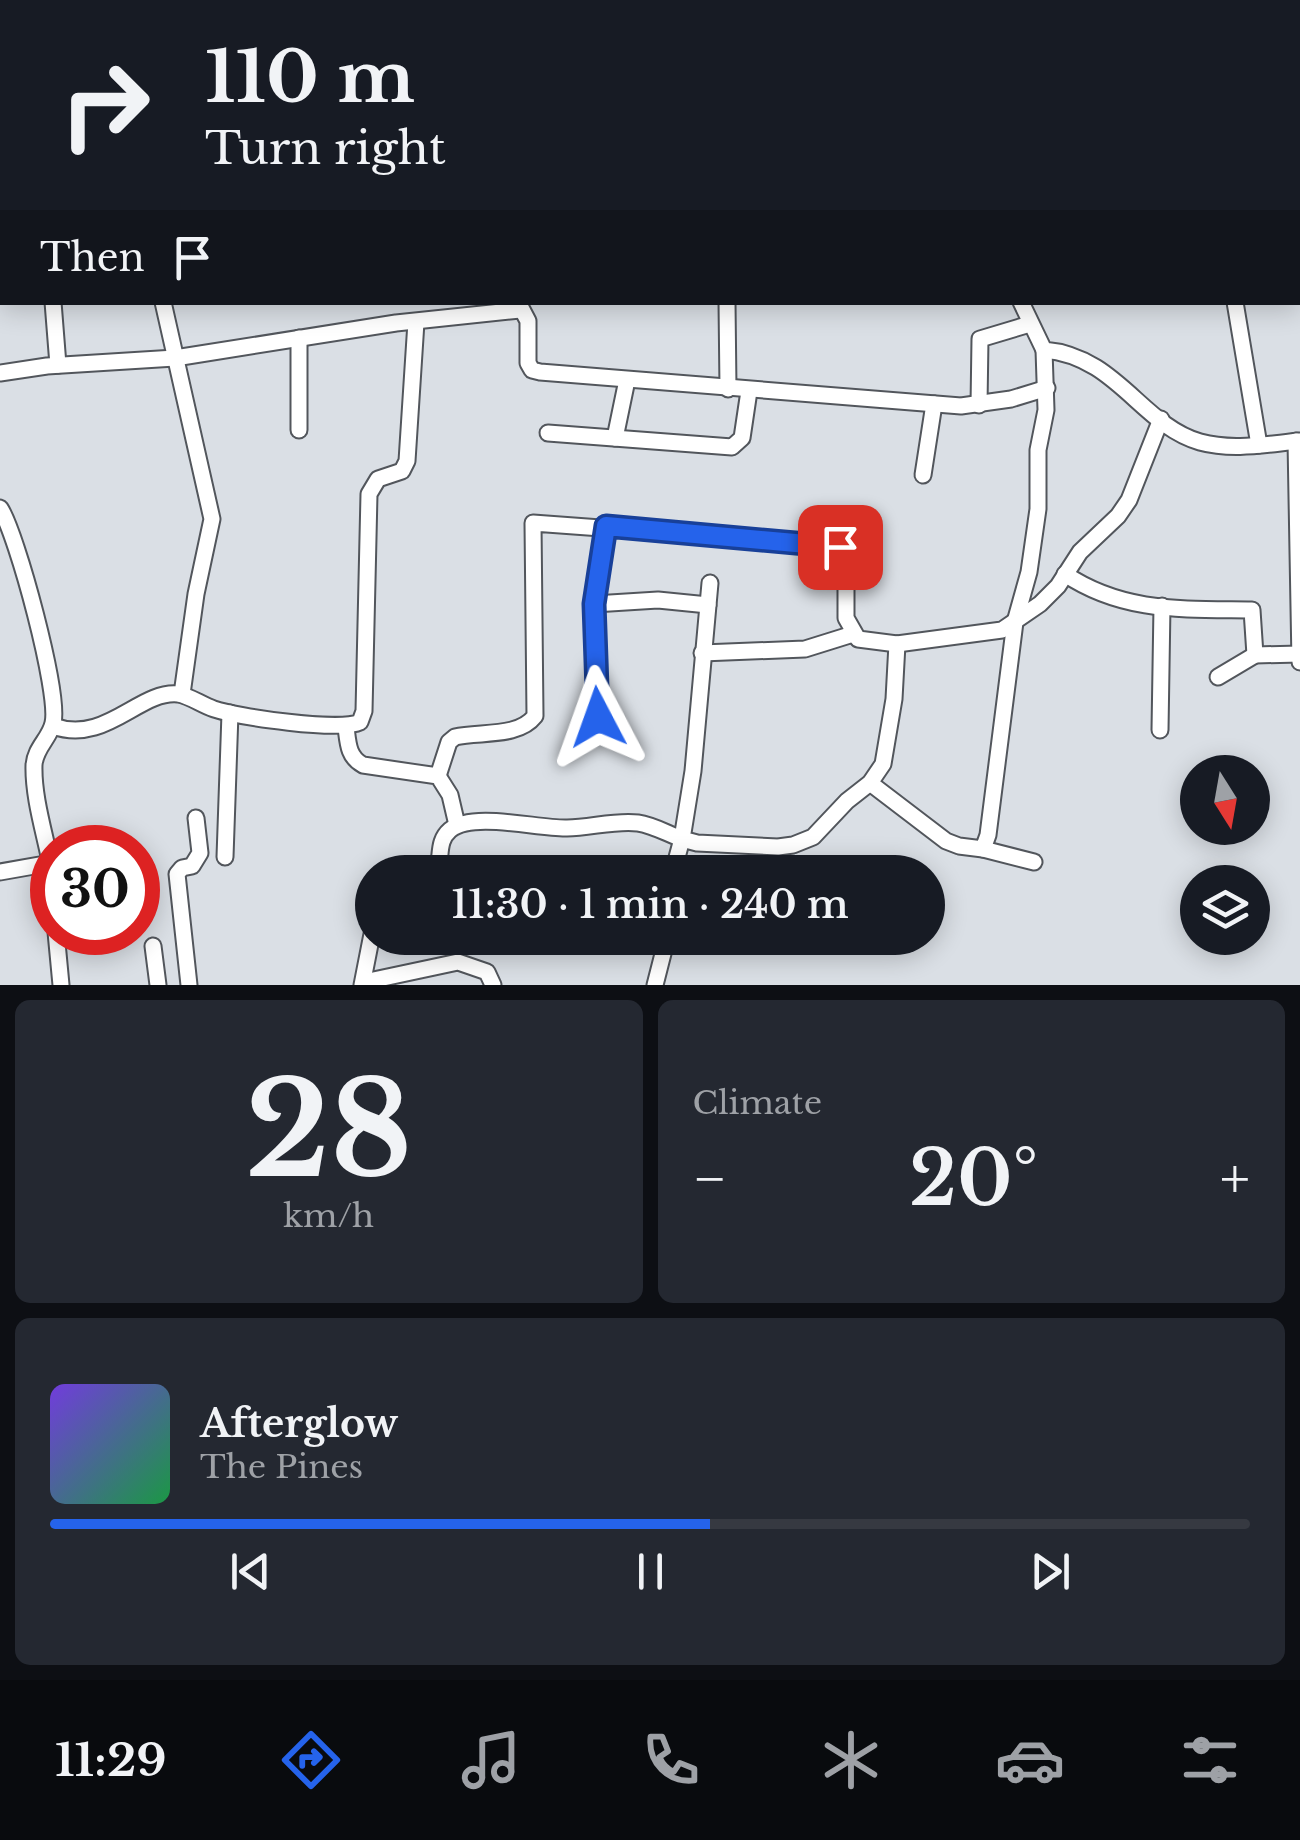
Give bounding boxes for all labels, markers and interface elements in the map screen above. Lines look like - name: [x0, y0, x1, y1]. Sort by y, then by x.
- text: 110 m: [205, 34, 415, 121]
- icon: right: [40, 40, 170, 170]
- text: Turn right: [205, 120, 446, 176]
- icon: arrive: [165, 230, 220, 285]
- text: Then: [40, 234, 145, 281]
- pin: [798, 505, 883, 590]
- icon: arrive: [813, 520, 868, 575]
- position arrow: [546, 665, 650, 769]
- north arrow: [1180, 755, 1270, 845]
- map controls: [1180, 755, 1270, 955]
- speed limit sign: 30: [30, 825, 160, 955]
- button: layers: [1180, 865, 1270, 955]
- text: 11:30 · 1 min · 240 m: [451, 881, 849, 928]
- text: 28: [245, 1050, 412, 1211]
- text: Climate: [693, 1083, 822, 1123]
- text: 20°: [909, 1132, 1038, 1225]
- text: −: [693, 1145, 727, 1213]
- text: +: [1220, 1145, 1250, 1213]
- text: km/h: [283, 1196, 374, 1236]
- text: Afterglow: [200, 1400, 398, 1447]
- text: The Pines: [200, 1447, 363, 1487]
- icon: previous: [223, 1544, 278, 1599]
- icon: pause: [623, 1544, 678, 1599]
- icon: next: [1023, 1544, 1078, 1599]
- icon: directions: [276, 1725, 346, 1795]
- icon: music: [456, 1725, 526, 1795]
- icon: phone: [636, 1725, 706, 1795]
- icon: climate: [816, 1725, 886, 1795]
- icon: car: [995, 1725, 1065, 1795]
- icon: filters: [1175, 1725, 1245, 1795]
- text: 11:29: [55, 1732, 167, 1788]

